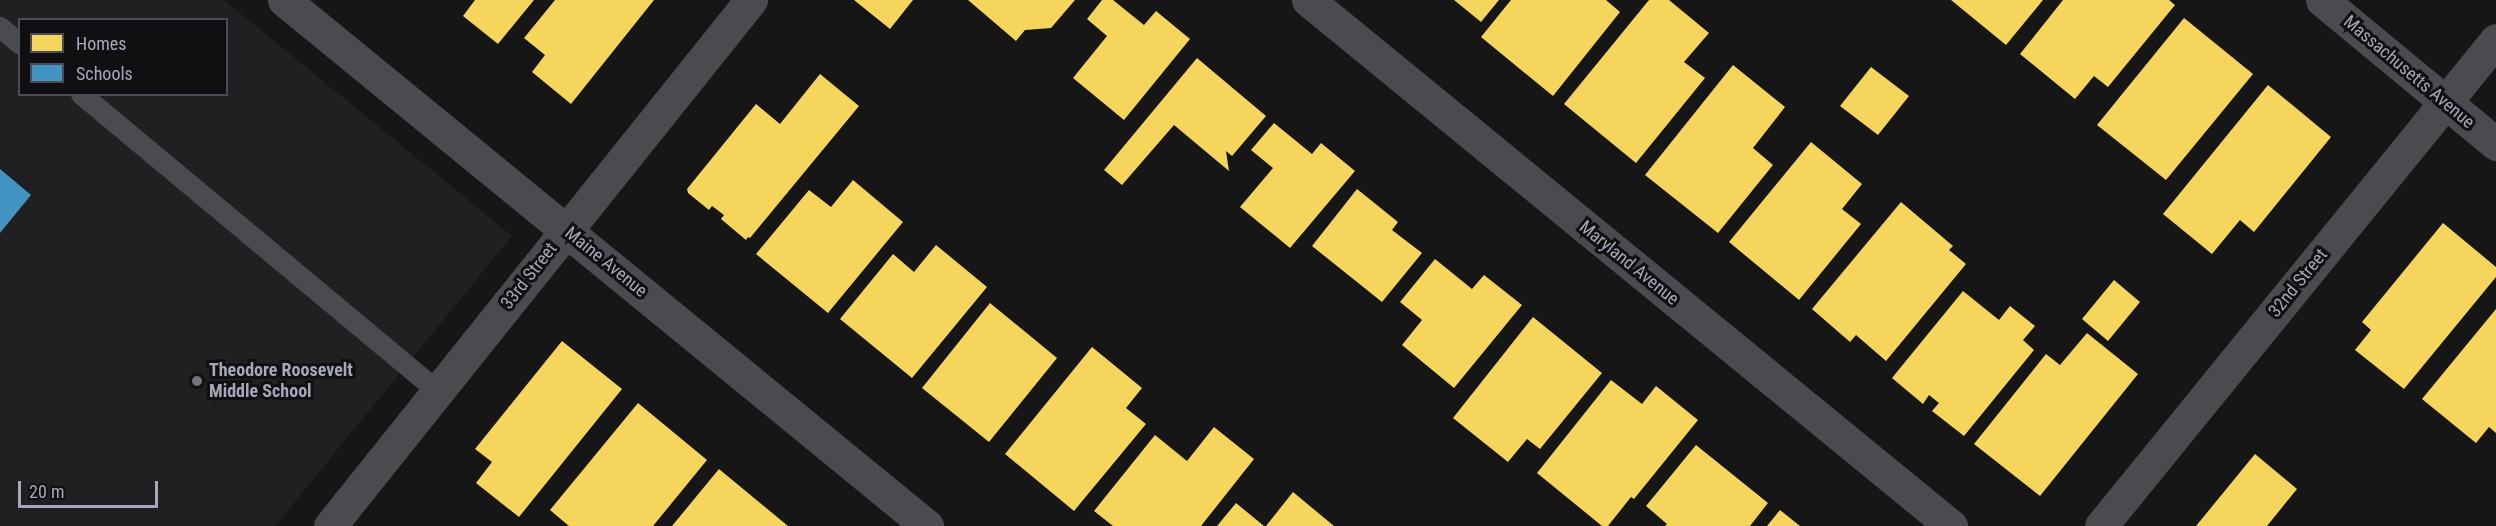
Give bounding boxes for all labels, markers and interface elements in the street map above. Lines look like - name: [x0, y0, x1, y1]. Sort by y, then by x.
- street label: Massachusetts Avenue: [2339, 11, 2479, 133]
- legend: [18, 18, 228, 96]
- text: Homes: [76, 33, 126, 54]
- text: Schools: [76, 63, 133, 84]
- street label: Maryland Avenue: [1575, 216, 1683, 310]
- street label: Maine Avenue: [561, 222, 651, 302]
- street label: 33rd Street: [496, 238, 562, 314]
- street label: 32nd Street: [2264, 244, 2332, 322]
- place label: Theodore Roosevelt Middle School: [209, 360, 353, 403]
- marker: Theodore Roosevelt Middle School: [190, 374, 204, 388]
- scale bar: [21, 469, 160, 507]
- text: 20 m: [29, 481, 64, 502]

